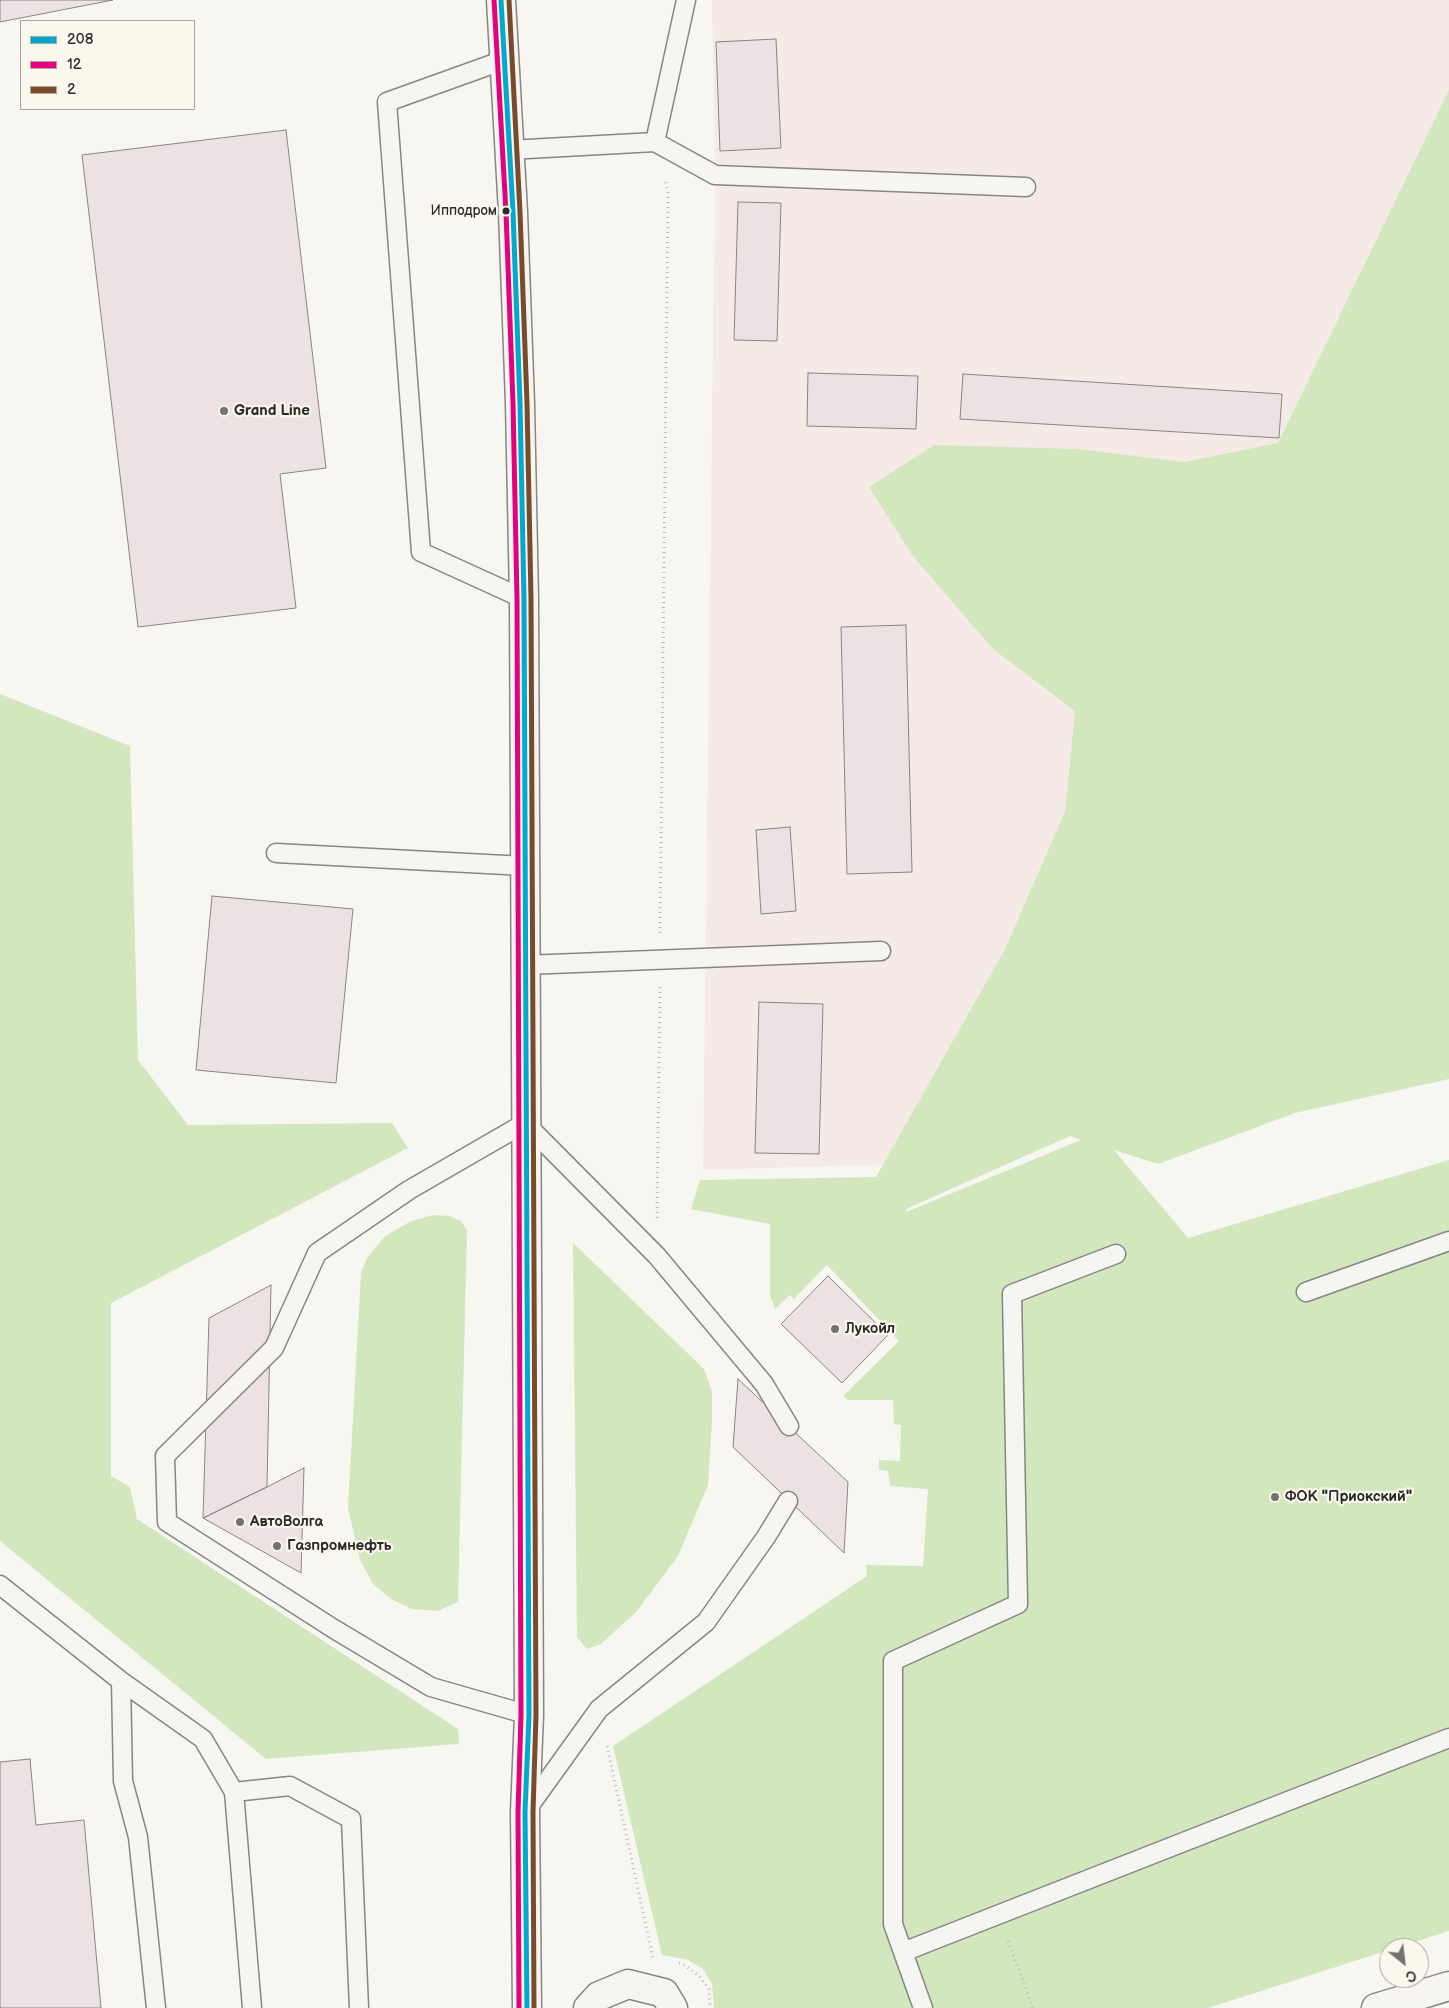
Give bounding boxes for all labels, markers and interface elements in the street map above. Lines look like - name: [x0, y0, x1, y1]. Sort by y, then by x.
- legend: [20, 20, 195, 110]
- text: 208: [67, 30, 93, 49]
- text: 12: [67, 55, 82, 74]
- text: 2: [67, 80, 76, 99]
- place label: Ипподром: [431, 203, 497, 219]
- marker: Ипподром: [501, 206, 511, 216]
- place label: Grand Line: [234, 402, 310, 420]
- marker: Grand Line: [218, 405, 230, 417]
- place label: Лукойл: [845, 1320, 895, 1338]
- marker: Лукойл: [829, 1323, 841, 1335]
- place label: ФОК "Приокский": [1285, 1488, 1412, 1506]
- marker: ФОК "Приокский": [1269, 1491, 1281, 1503]
- place label: АвтоВолга: [250, 1513, 323, 1531]
- marker: АвтоВолга: [234, 1516, 246, 1528]
- place label: Газпромнефть: [287, 1537, 391, 1555]
- marker: Газпромнефть: [271, 1540, 283, 1552]
- north arrow: [1379, 1938, 1429, 1988]
- text: С: [1403, 1966, 1419, 1985]

